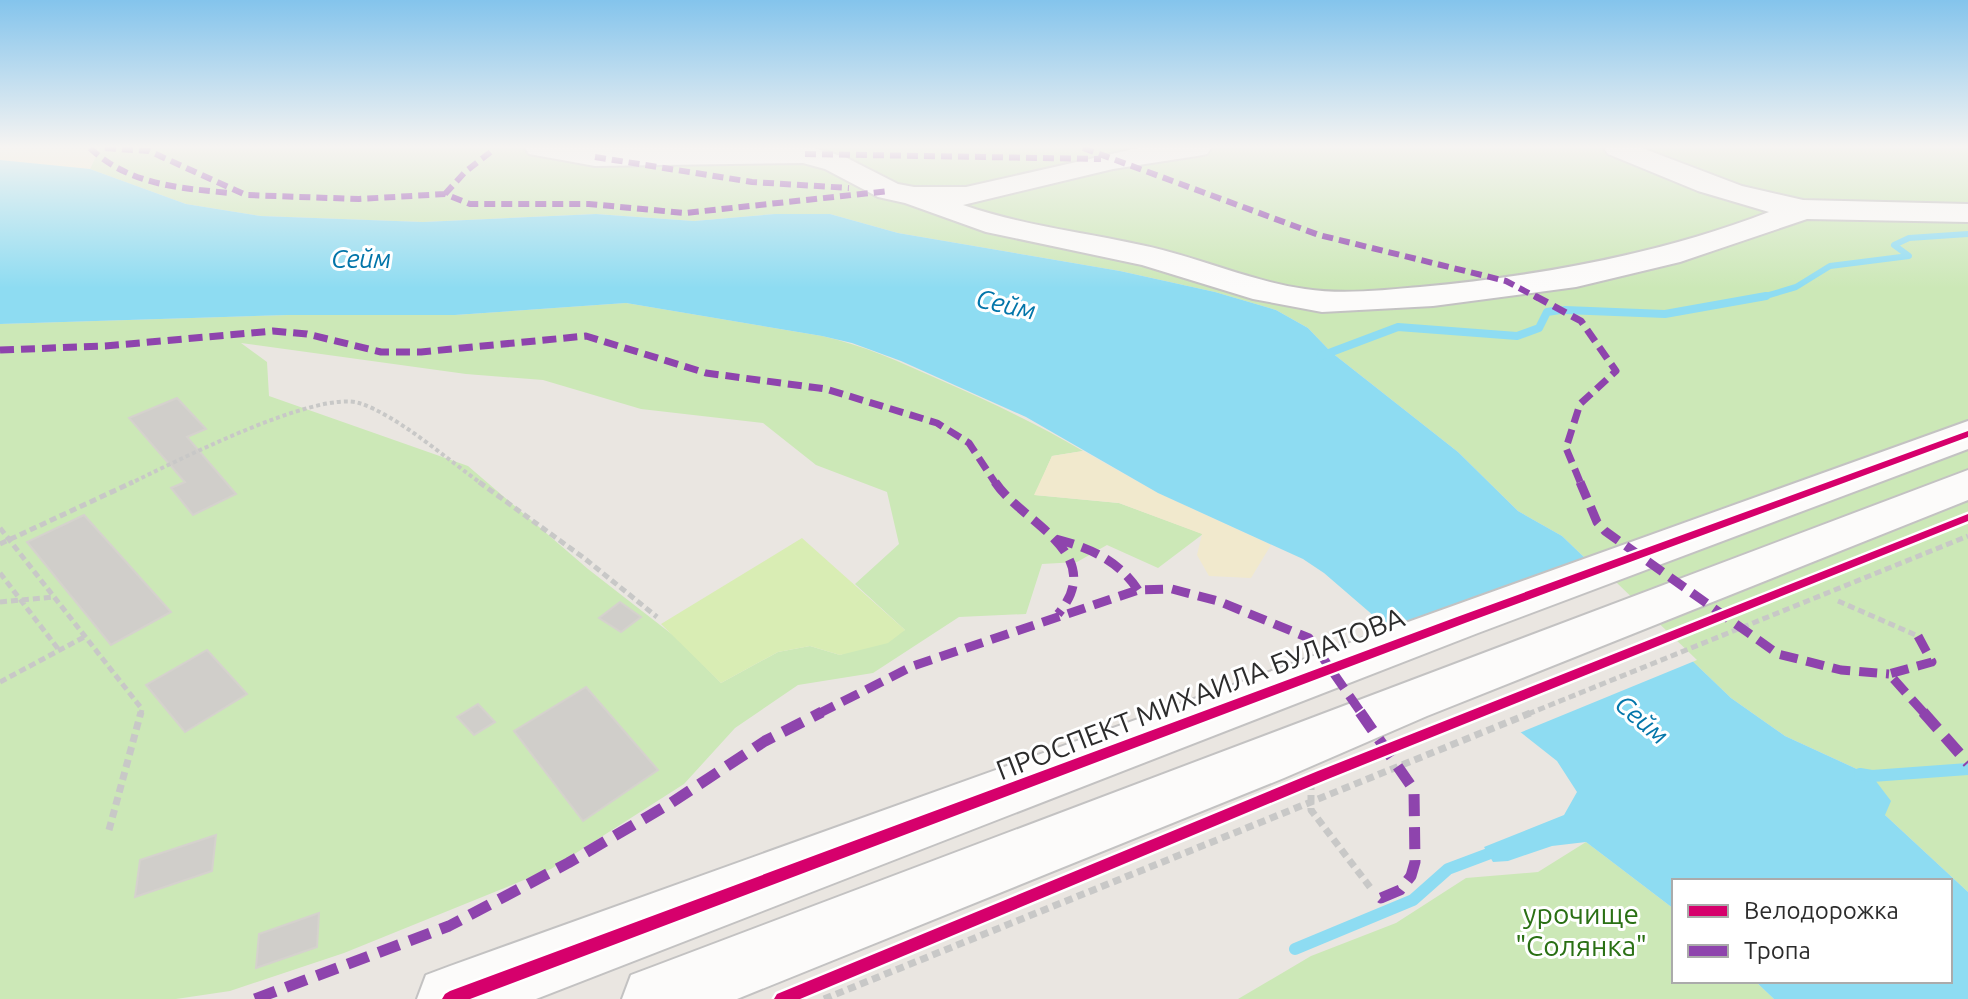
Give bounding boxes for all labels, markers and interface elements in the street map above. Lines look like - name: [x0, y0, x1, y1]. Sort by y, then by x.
- water label: Сейм: [331, 244, 391, 273]
- water label: Сейм: [973, 283, 1039, 325]
- street label: ПРОСПЕКТ МИХАИЛА БУЛАТОВА: [992, 601, 1408, 785]
- water label: Сейм: [1610, 689, 1674, 749]
- legend: [1672, 879, 1952, 983]
- text: Велодорожка: [1744, 897, 1899, 924]
- park label: урочище "Солянка": [1515, 898, 1647, 961]
- text: Тропа: [1744, 937, 1811, 964]

